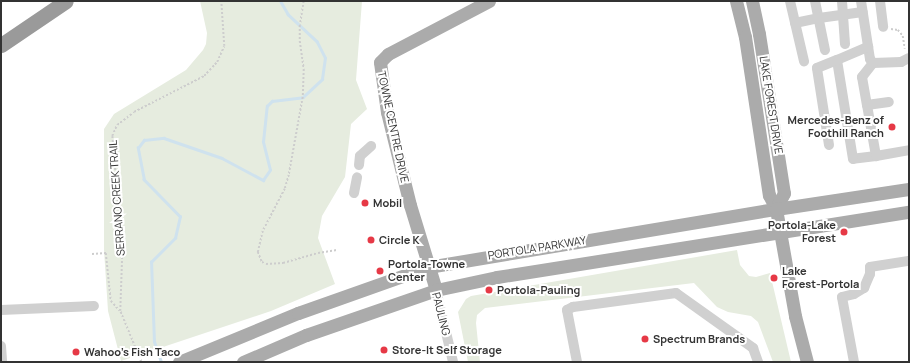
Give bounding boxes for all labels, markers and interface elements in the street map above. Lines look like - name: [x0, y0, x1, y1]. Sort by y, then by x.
- street label: LAKE FOREST DRIVE: [757, 55, 785, 155]
- street label: TOWNE CENTRE DRIVE: [375, 70, 411, 184]
- place label: Mercedes-Benz of Foothill Ranch: [788, 114, 884, 140]
- marker: Mercedes-Benz of Foothill Ranch: [887, 122, 897, 132]
- street label: SERRANO CREEK TRAIL: [106, 140, 128, 256]
- place label: Mobil: [373, 196, 402, 210]
- marker: Mobil: [360, 198, 370, 208]
- place label: Portola-Lake Forest: [768, 219, 836, 245]
- marker: Portola-Lake Forest: [839, 227, 849, 237]
- place label: Circle K: [379, 233, 420, 247]
- street label: PORTOLA PARKWAY: [487, 234, 587, 262]
- marker: Circle K: [366, 235, 376, 245]
- place label: Portola-Towne Center: [388, 258, 465, 284]
- place label: Lake Forest-Portola: [782, 265, 859, 291]
- marker: Portola-Towne Center: [375, 266, 385, 276]
- marker: Lake Forest-Portola: [769, 273, 779, 283]
- place label: Portola-Pauling: [497, 283, 580, 297]
- marker: Portola-Pauling: [484, 285, 494, 295]
- street label: PAULING: [429, 291, 453, 337]
- place label: Spectrum Brands: [653, 332, 745, 346]
- marker: Spectrum Brands: [640, 334, 650, 344]
- place label: Store-It Self Storage: [392, 343, 502, 357]
- place label: Wahoo's Fish Taco: [84, 345, 180, 359]
- marker: Store-It Self Storage: [379, 345, 389, 355]
- marker: Wahoo's Fish Taco: [71, 347, 81, 357]

